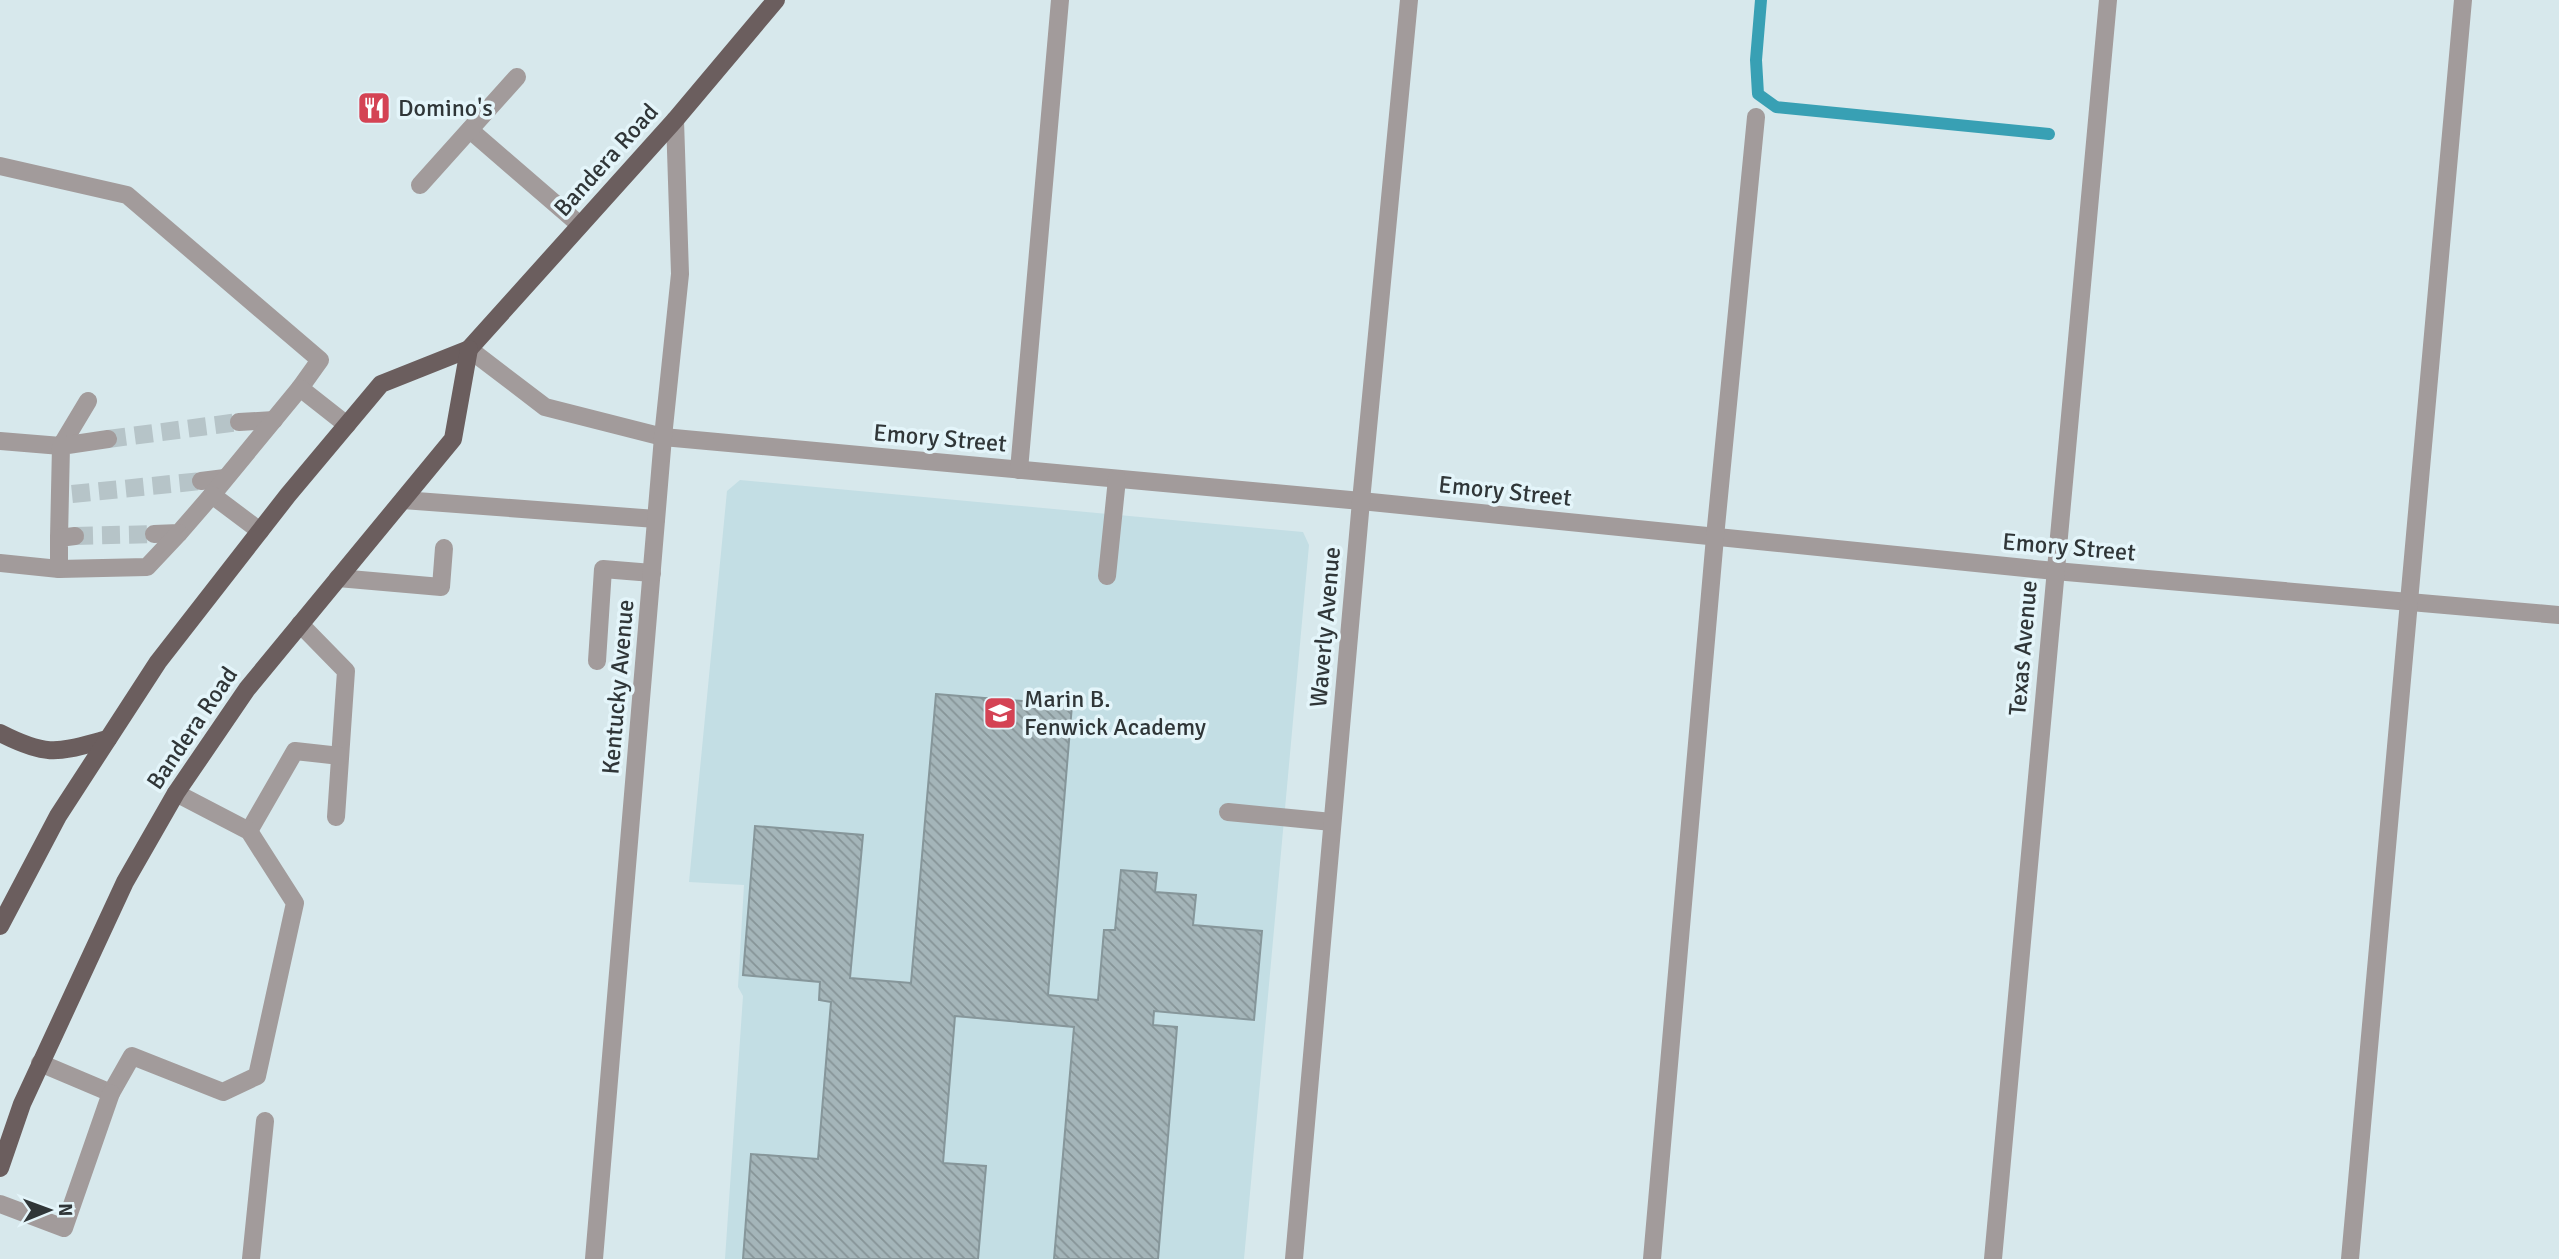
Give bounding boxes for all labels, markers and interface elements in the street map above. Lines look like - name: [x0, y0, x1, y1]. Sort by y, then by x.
- restaurant icon: Domino's: [355, 89, 393, 127]
- place label: Domino's: [398, 93, 493, 123]
- street label: Bandera Road: [547, 97, 665, 223]
- street label: Emory Street: [872, 417, 1008, 459]
- street label: Emory Street: [1437, 469, 1573, 513]
- street label: Emory Street: [2001, 526, 2137, 568]
- street label: Waverly Avenue: [1303, 545, 1347, 709]
- street label: Texas Avenue: [2002, 579, 2044, 717]
- street label: Kentucky Avenue: [595, 598, 641, 776]
- street label: Bandera Road: [140, 661, 244, 795]
- place label: Marin B. Fenwick Academy: [1024, 684, 1206, 742]
- school or university icon: Marin B. Fenwick Academy: [981, 694, 1019, 732]
- north arrow: [14, 1175, 84, 1245]
- text: N: [53, 1203, 77, 1217]

